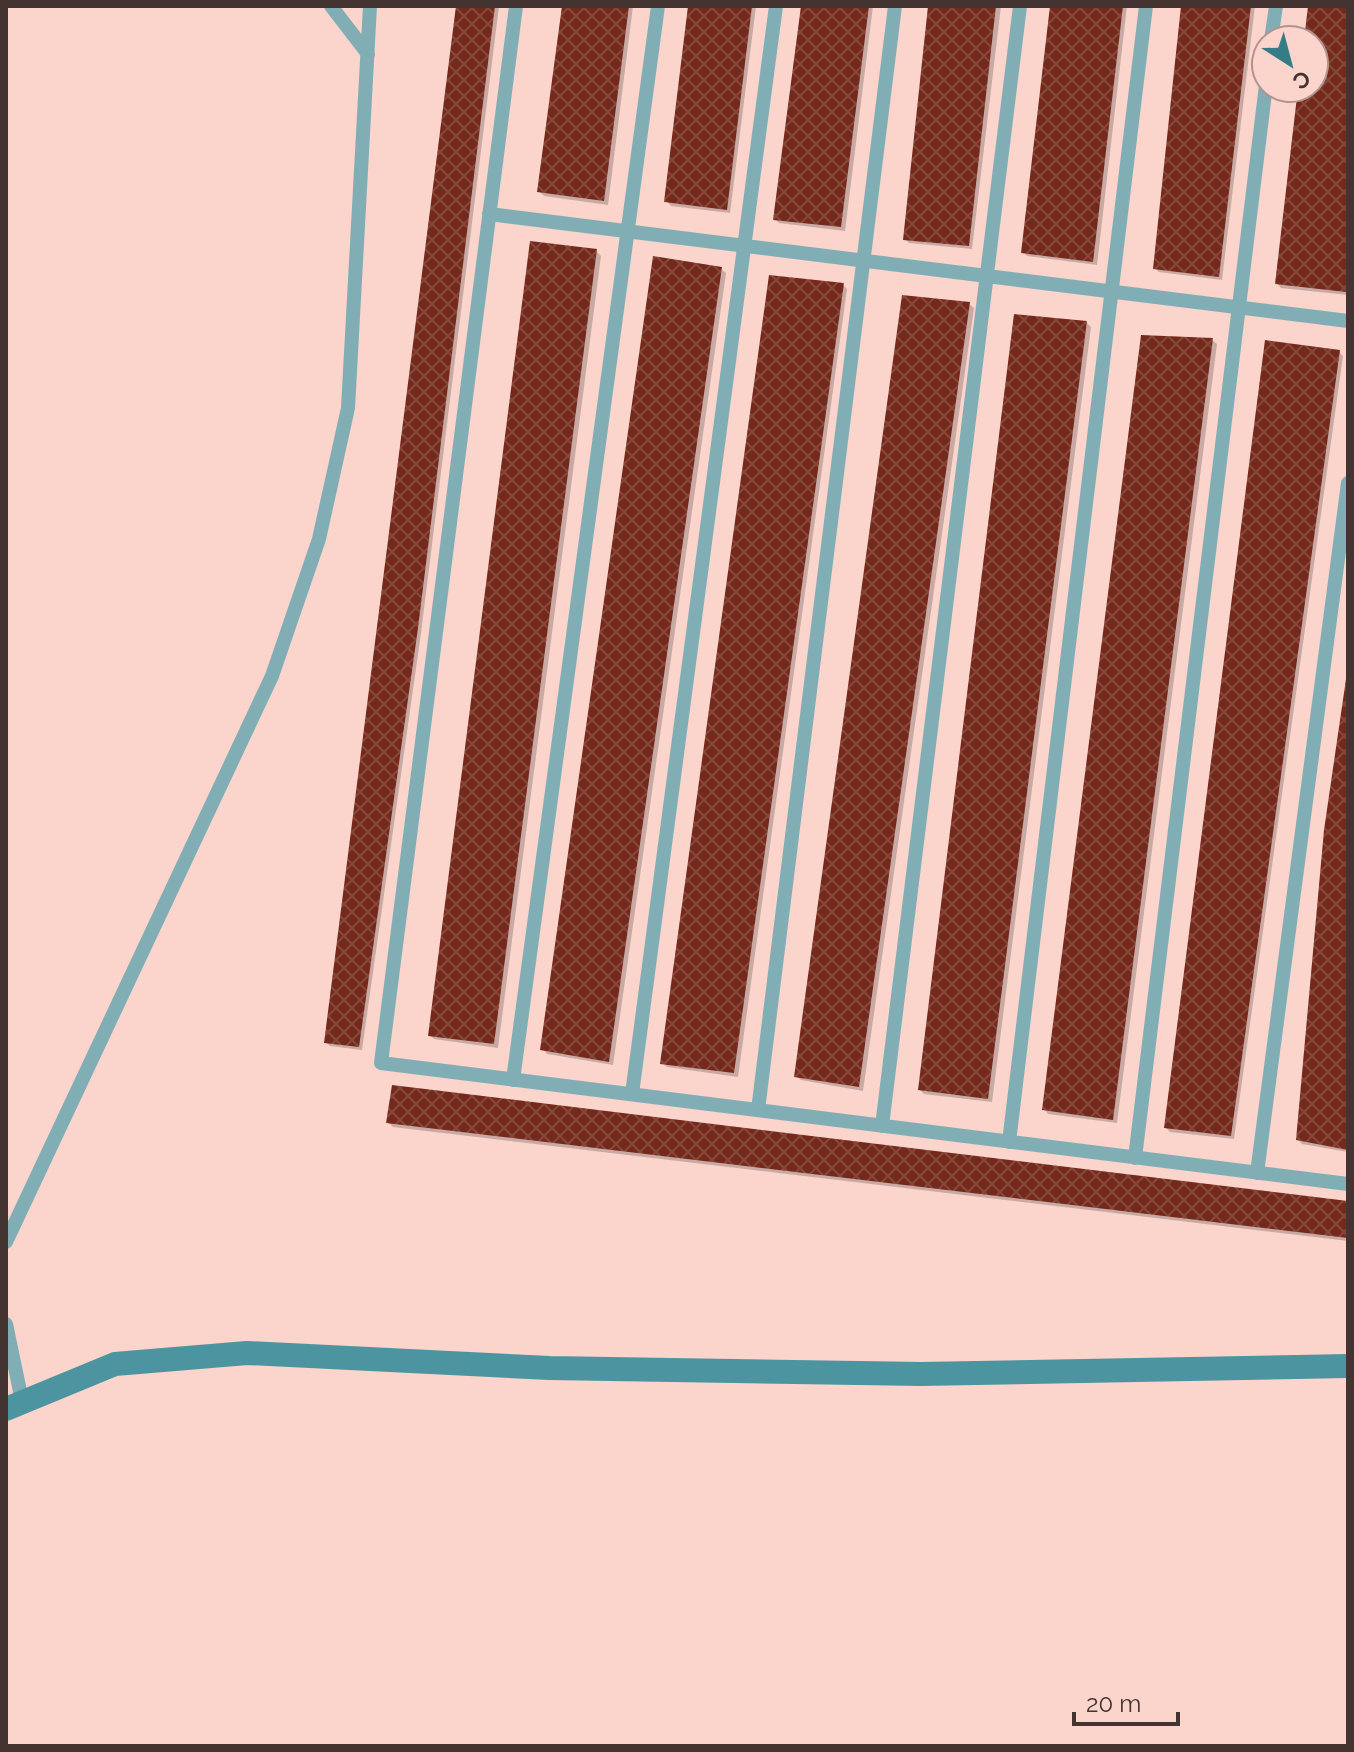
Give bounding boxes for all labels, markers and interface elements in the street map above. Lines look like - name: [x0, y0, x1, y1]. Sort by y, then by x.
- north arrow: [1250, 24, 1330, 104]
- text: С: [1288, 65, 1316, 95]
- scale bar: [1074, 1676, 1178, 1726]
- text: 20 m: [1086, 1689, 1141, 1718]

